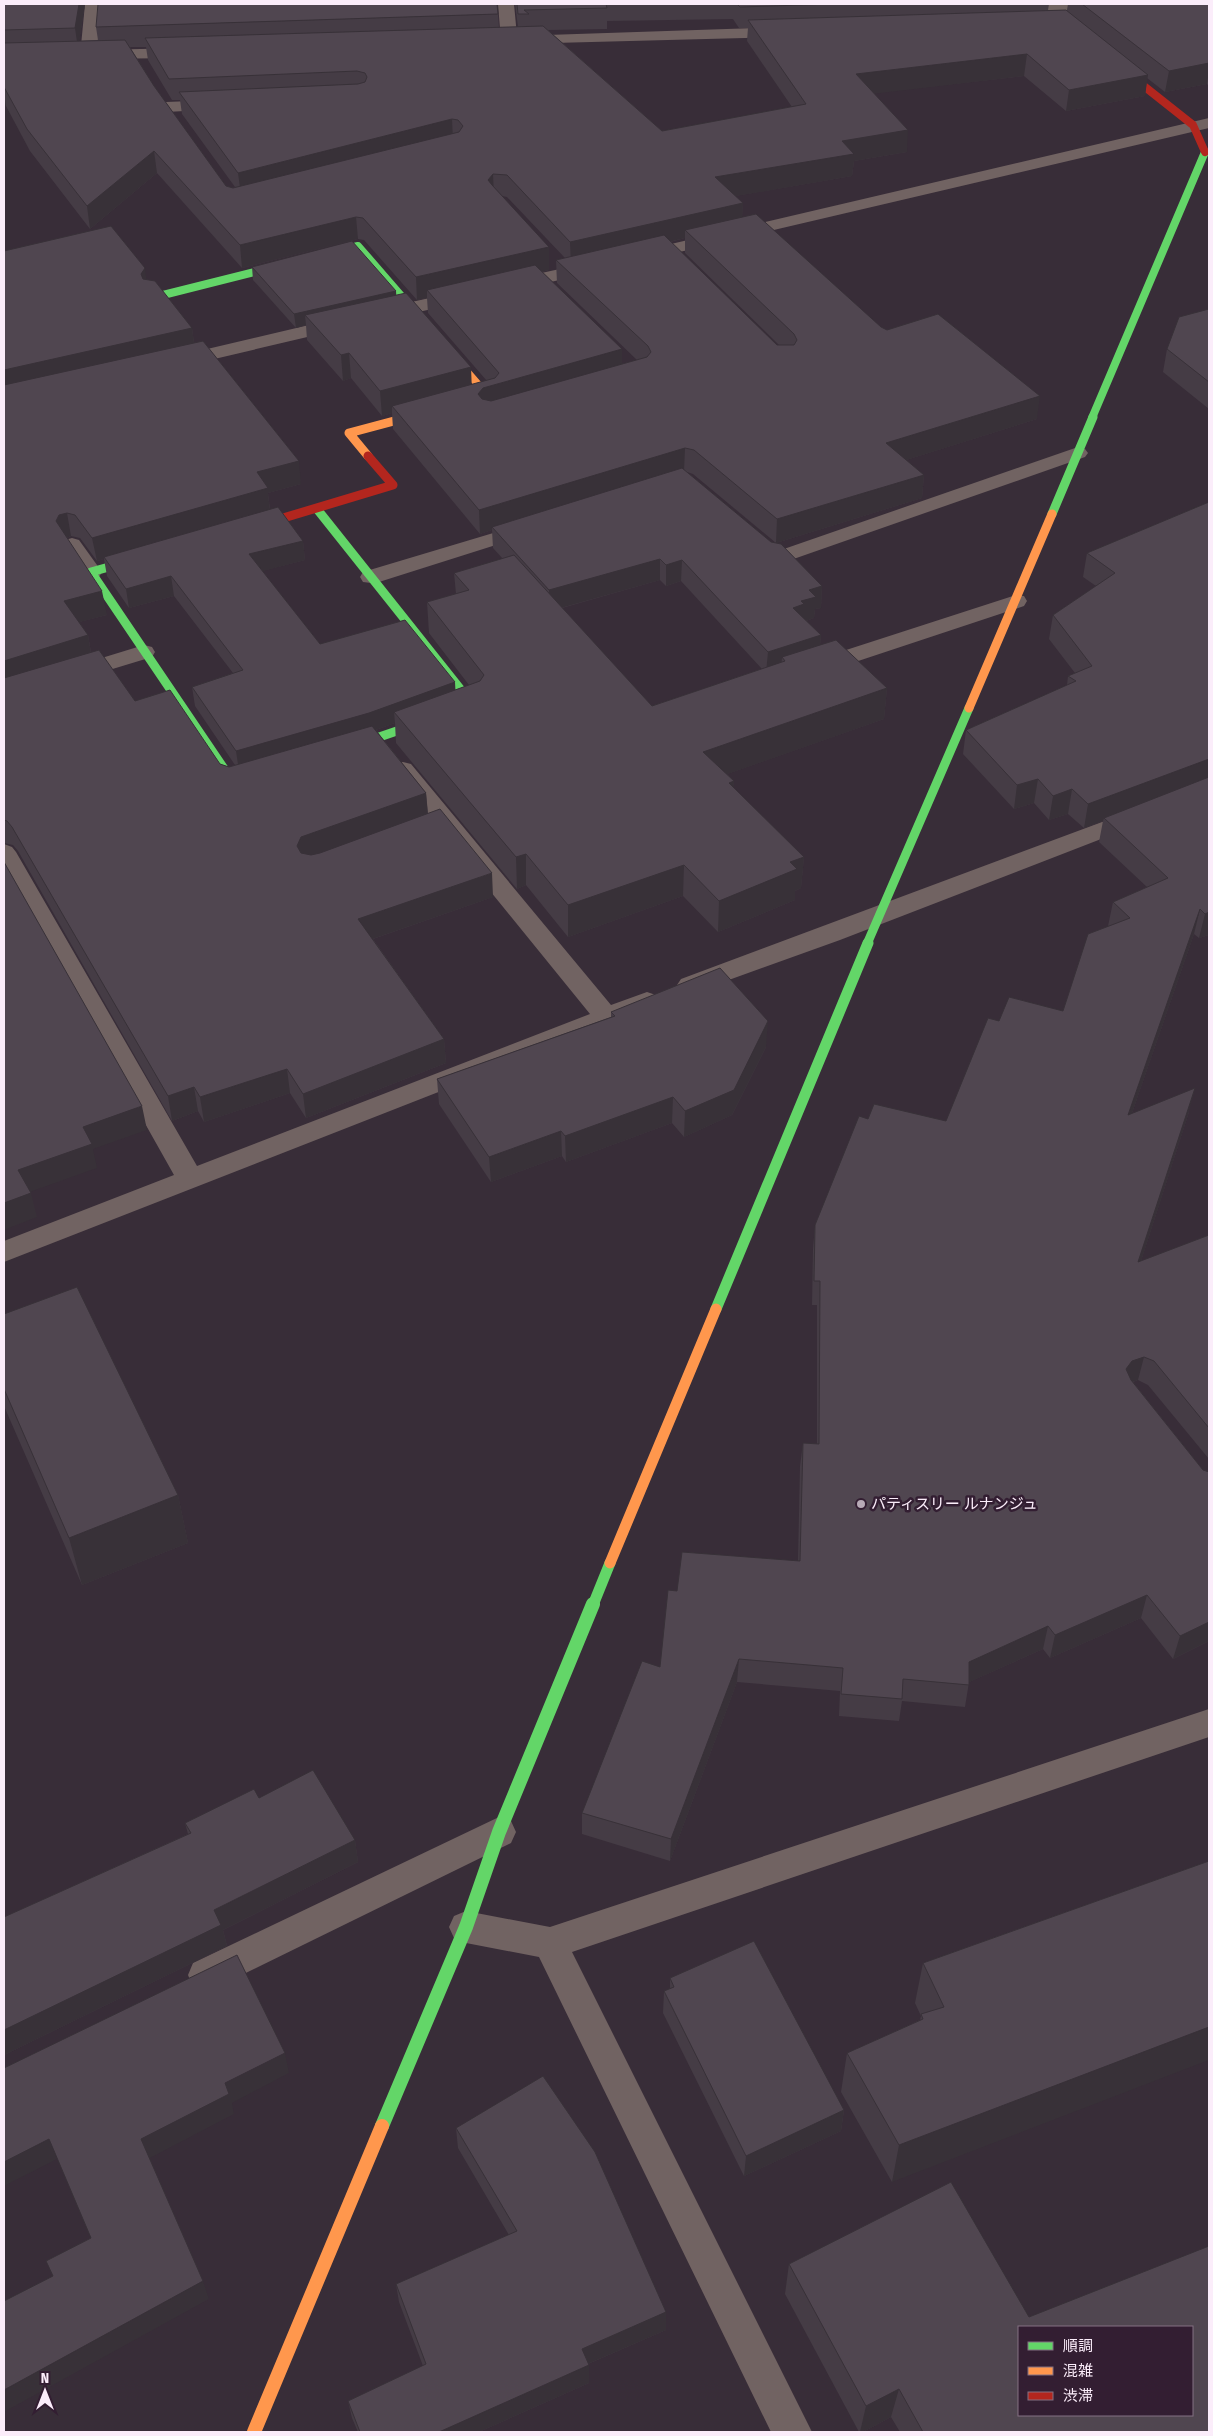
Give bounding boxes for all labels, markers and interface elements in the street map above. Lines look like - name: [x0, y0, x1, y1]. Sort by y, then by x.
- place label: パティスリー ルナンジュ: [871, 1495, 1038, 1513]
- marker: パティスリー ルナンジュ: [855, 1498, 867, 1510]
- legend: [1018, 2326, 1193, 2416]
- text: 順調: [1063, 2337, 1093, 2355]
- text: 混雑: [1063, 2362, 1093, 2380]
- north arrow: [20, 2366, 70, 2416]
- text: N: [41, 2370, 49, 2387]
- text: 渋滞: [1063, 2387, 1093, 2405]

